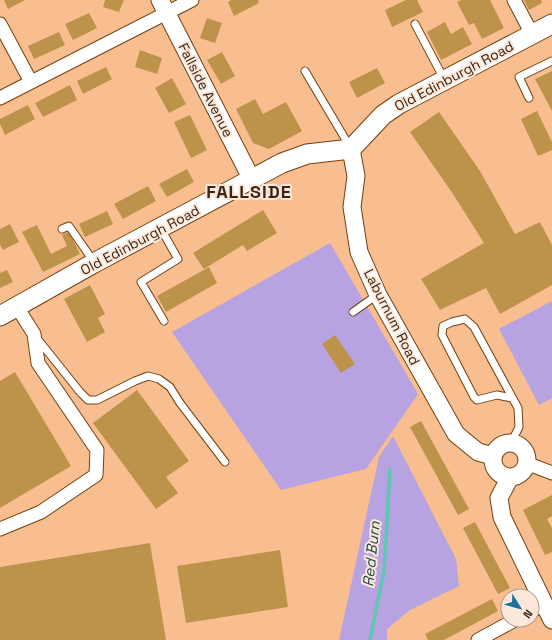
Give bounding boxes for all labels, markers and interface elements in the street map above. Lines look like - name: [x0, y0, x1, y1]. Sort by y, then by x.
- street label: Old Edinburgh Road: [391, 37, 517, 115]
- street label: Fallside Avenue: [175, 40, 237, 140]
- district label: FALLSIDE: [206, 180, 292, 203]
- street label: Old Edinburgh Road: [77, 201, 203, 279]
- street label: Laburnum Road: [360, 266, 424, 368]
- water label: Red Burn: [358, 519, 384, 588]
- north arrow: [500, 588, 540, 628]
- text: N: [520, 607, 536, 621]

